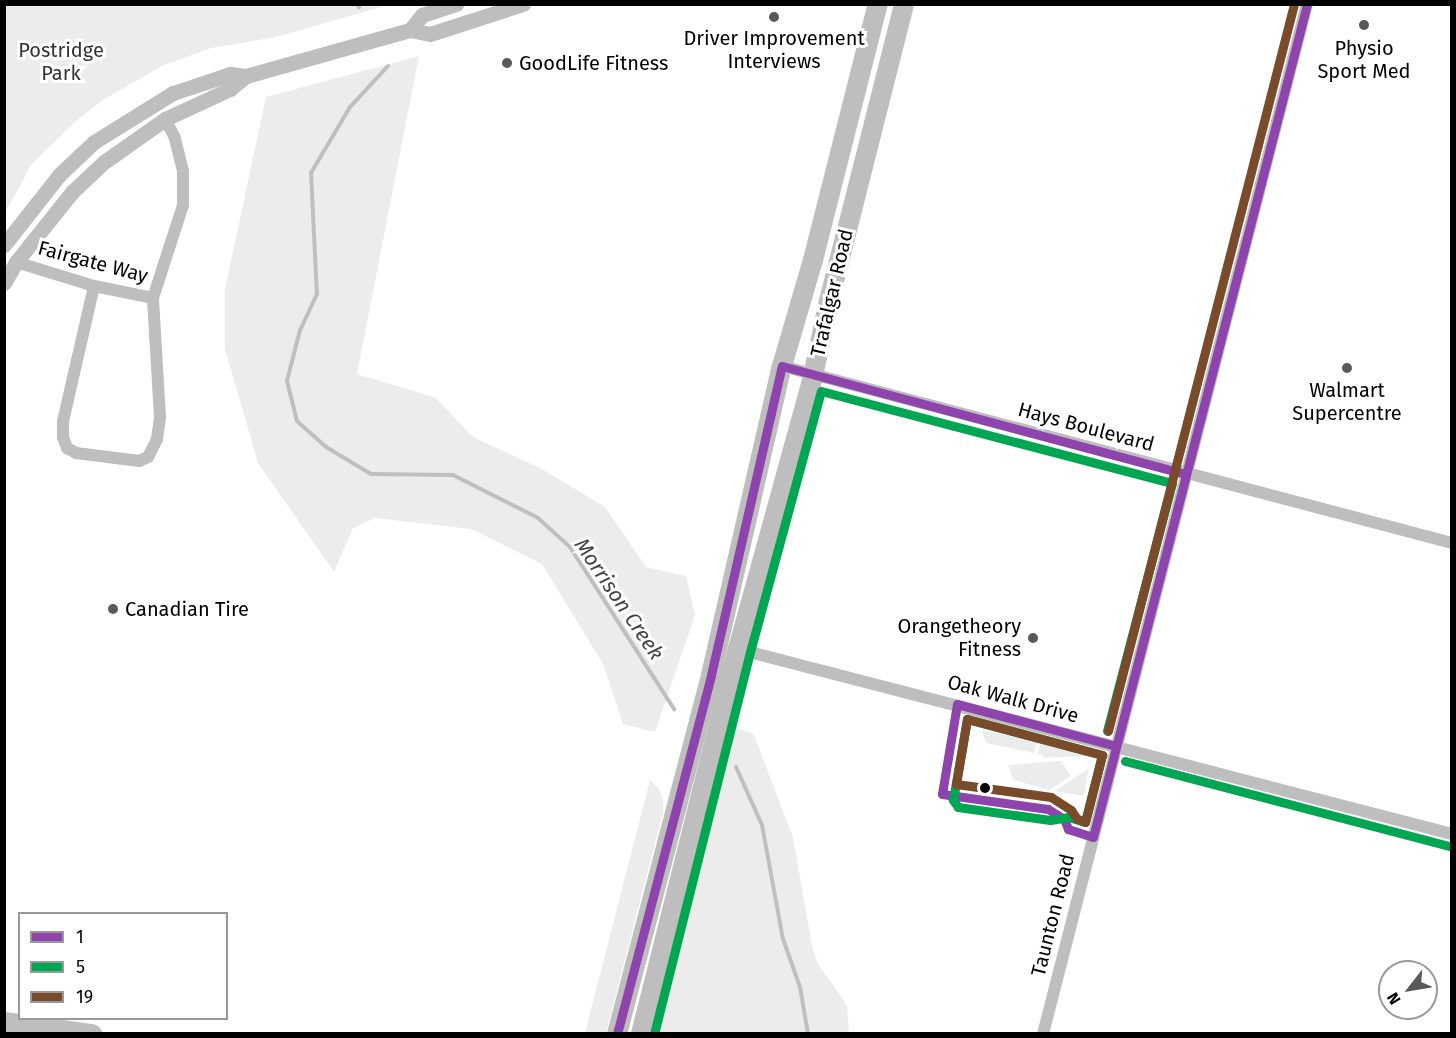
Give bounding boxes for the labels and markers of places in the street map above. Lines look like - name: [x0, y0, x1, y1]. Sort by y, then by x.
- marker: Driver Improvement Interviews: [767, 10, 781, 24]
- marker: Physio Sport Med: [1355, 16, 1373, 34]
- place label: Driver Improvement Interviews: [683, 27, 865, 74]
- place label: Physio Sport Med: [1317, 36, 1411, 83]
- place label: GoodLife Fitness: [519, 51, 668, 75]
- marker: GoodLife Fitness: [500, 56, 514, 70]
- marker: Walmart Supercentre: [1340, 361, 1354, 375]
- place label: Walmart Supercentre: [1292, 378, 1402, 425]
- place label: Canadian Tire: [125, 597, 249, 621]
- marker: Canadian Tire: [106, 602, 120, 616]
- place label: Orangetheory Fitness: [897, 614, 1021, 661]
- marker: Orangetheory Fitness: [1026, 631, 1040, 645]
- unlabelled marker: [979, 782, 991, 794]

